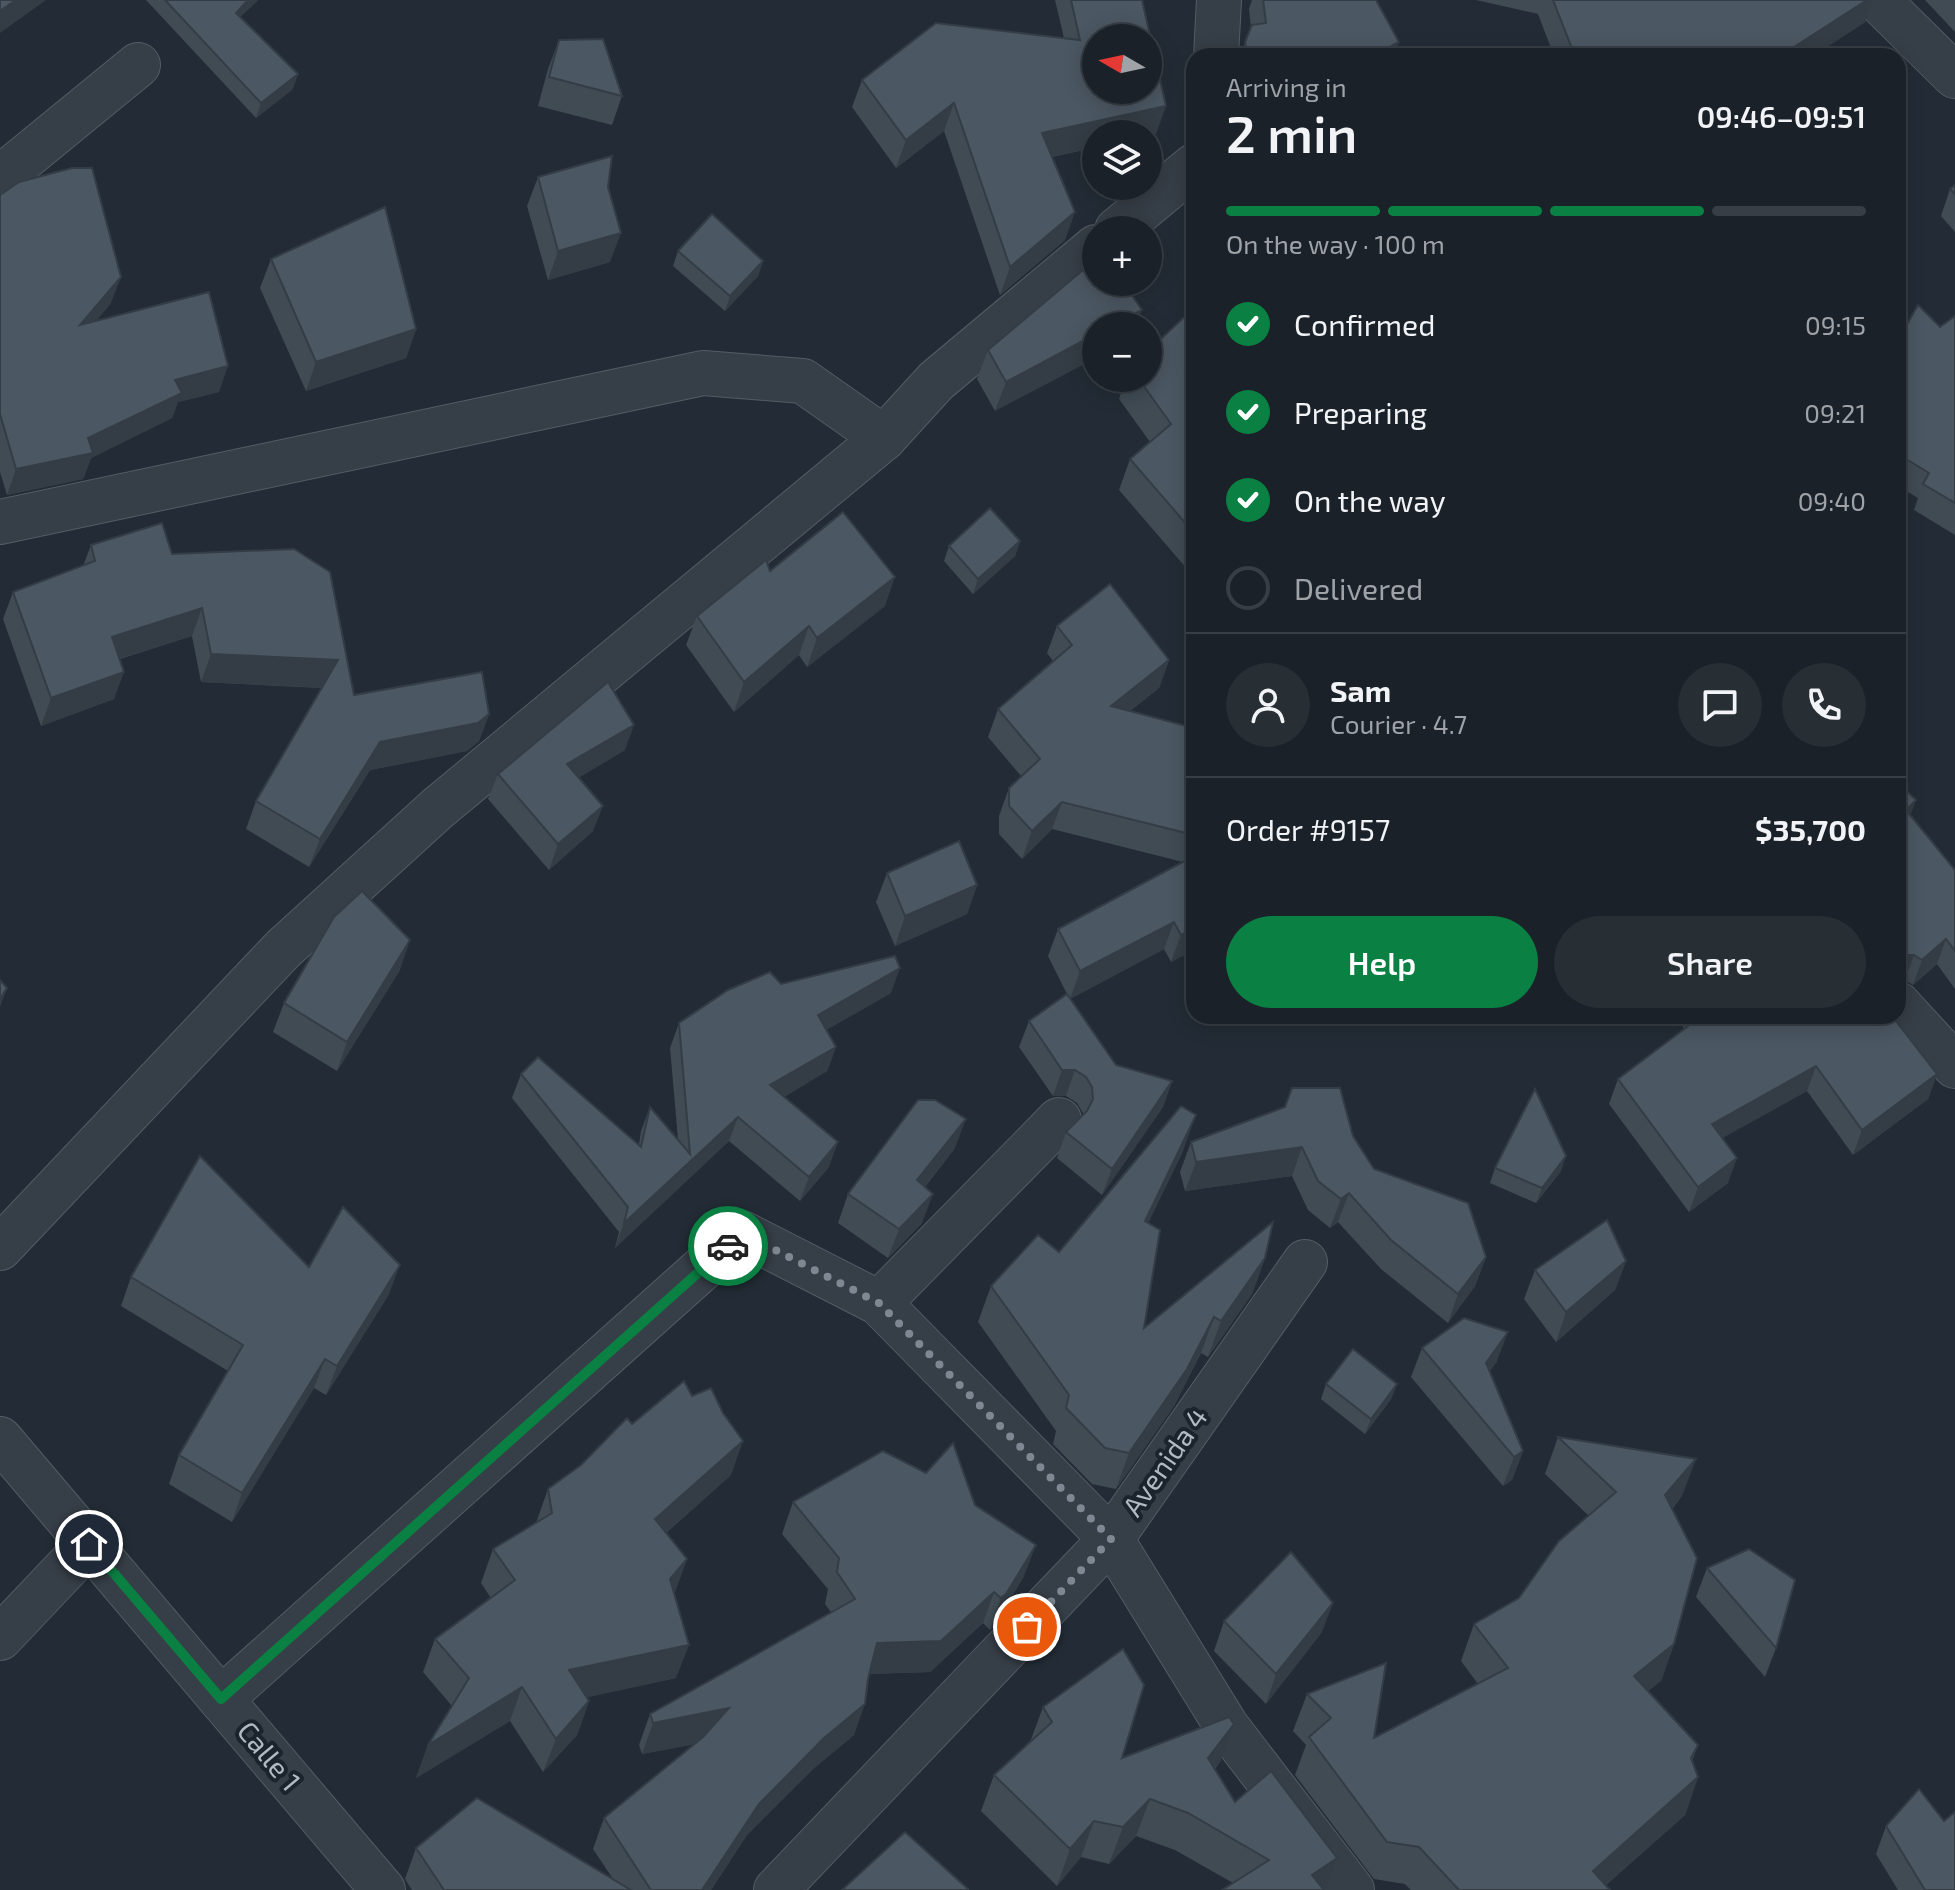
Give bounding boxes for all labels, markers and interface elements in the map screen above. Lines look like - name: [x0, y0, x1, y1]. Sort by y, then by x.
- north arrow: [1082, 24, 1162, 104]
- map controls: [1082, 24, 1162, 392]
- text: Arriving in: [1226, 71, 1347, 102]
- text: 09:46–09:51: [1697, 98, 1866, 134]
- text: 2 min: [1226, 101, 1357, 163]
- button: layers: [1082, 120, 1162, 200]
- button: +: [1082, 216, 1162, 296]
- text: On the way · 100 m: [1226, 228, 1445, 259]
- icon: check: [1226, 302, 1270, 346]
- text: Confirmed: [1294, 306, 1435, 342]
- text: 09:15: [1805, 309, 1866, 340]
- button: −: [1082, 312, 1162, 392]
- icon: check: [1226, 390, 1270, 434]
- text: Preparing: [1294, 394, 1427, 430]
- text: 09:21: [1804, 397, 1866, 428]
- icon: check: [1226, 478, 1270, 522]
- text: On the way: [1294, 482, 1446, 518]
- text: 09:40: [1798, 485, 1866, 516]
- text: Delivered: [1294, 570, 1423, 606]
- button: person: [1226, 663, 1310, 747]
- button: chat: [1678, 663, 1762, 747]
- button: phone: [1782, 663, 1866, 747]
- text: Sam: [1330, 672, 1391, 708]
- text: Courier · 4.7: [1330, 708, 1467, 739]
- text: Order #9157: [1226, 811, 1390, 847]
- text: $35,700: [1755, 811, 1866, 847]
- button: Help: [1226, 916, 1538, 1008]
- button: Share: [1554, 916, 1866, 1008]
- courier: [688, 1206, 768, 1286]
- icon: car: [706, 1224, 750, 1268]
- street label: Avenida 4: [1115, 1401, 1214, 1522]
- pin: [55, 1510, 123, 1578]
- icon: home: [67, 1522, 111, 1566]
- pin: [993, 1593, 1061, 1661]
- icon: bag: [1005, 1605, 1049, 1649]
- street label: Calle 1: [231, 1714, 309, 1797]

